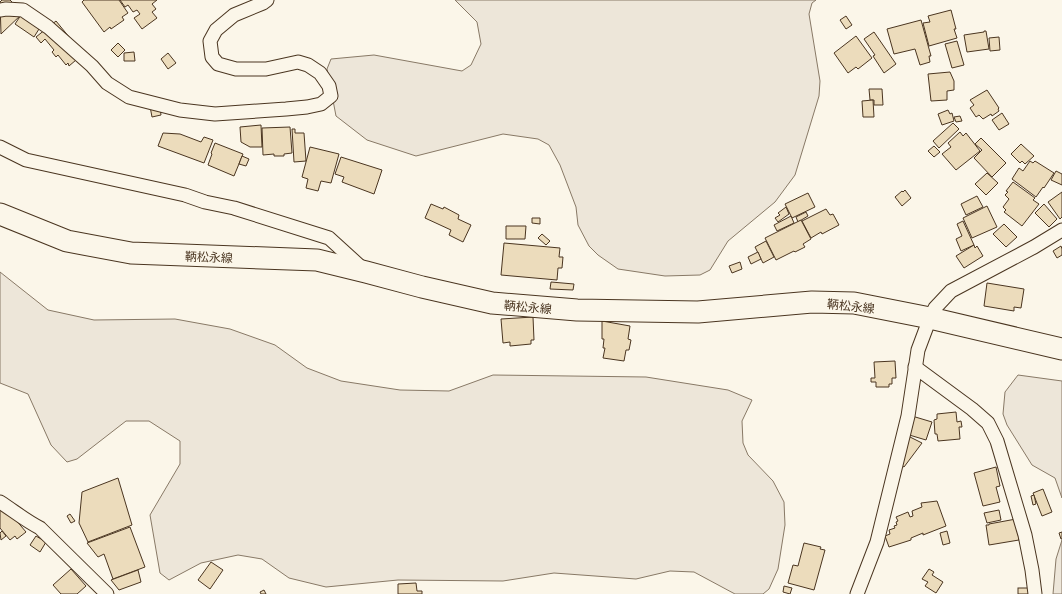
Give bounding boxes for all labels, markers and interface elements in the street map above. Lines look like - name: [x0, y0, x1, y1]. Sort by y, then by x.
- street label: 鞆松永線: [185, 247, 233, 265]
- street label: 鞆松永線: [826, 294, 876, 316]
- street label: 鞆松永線: [503, 295, 553, 317]

